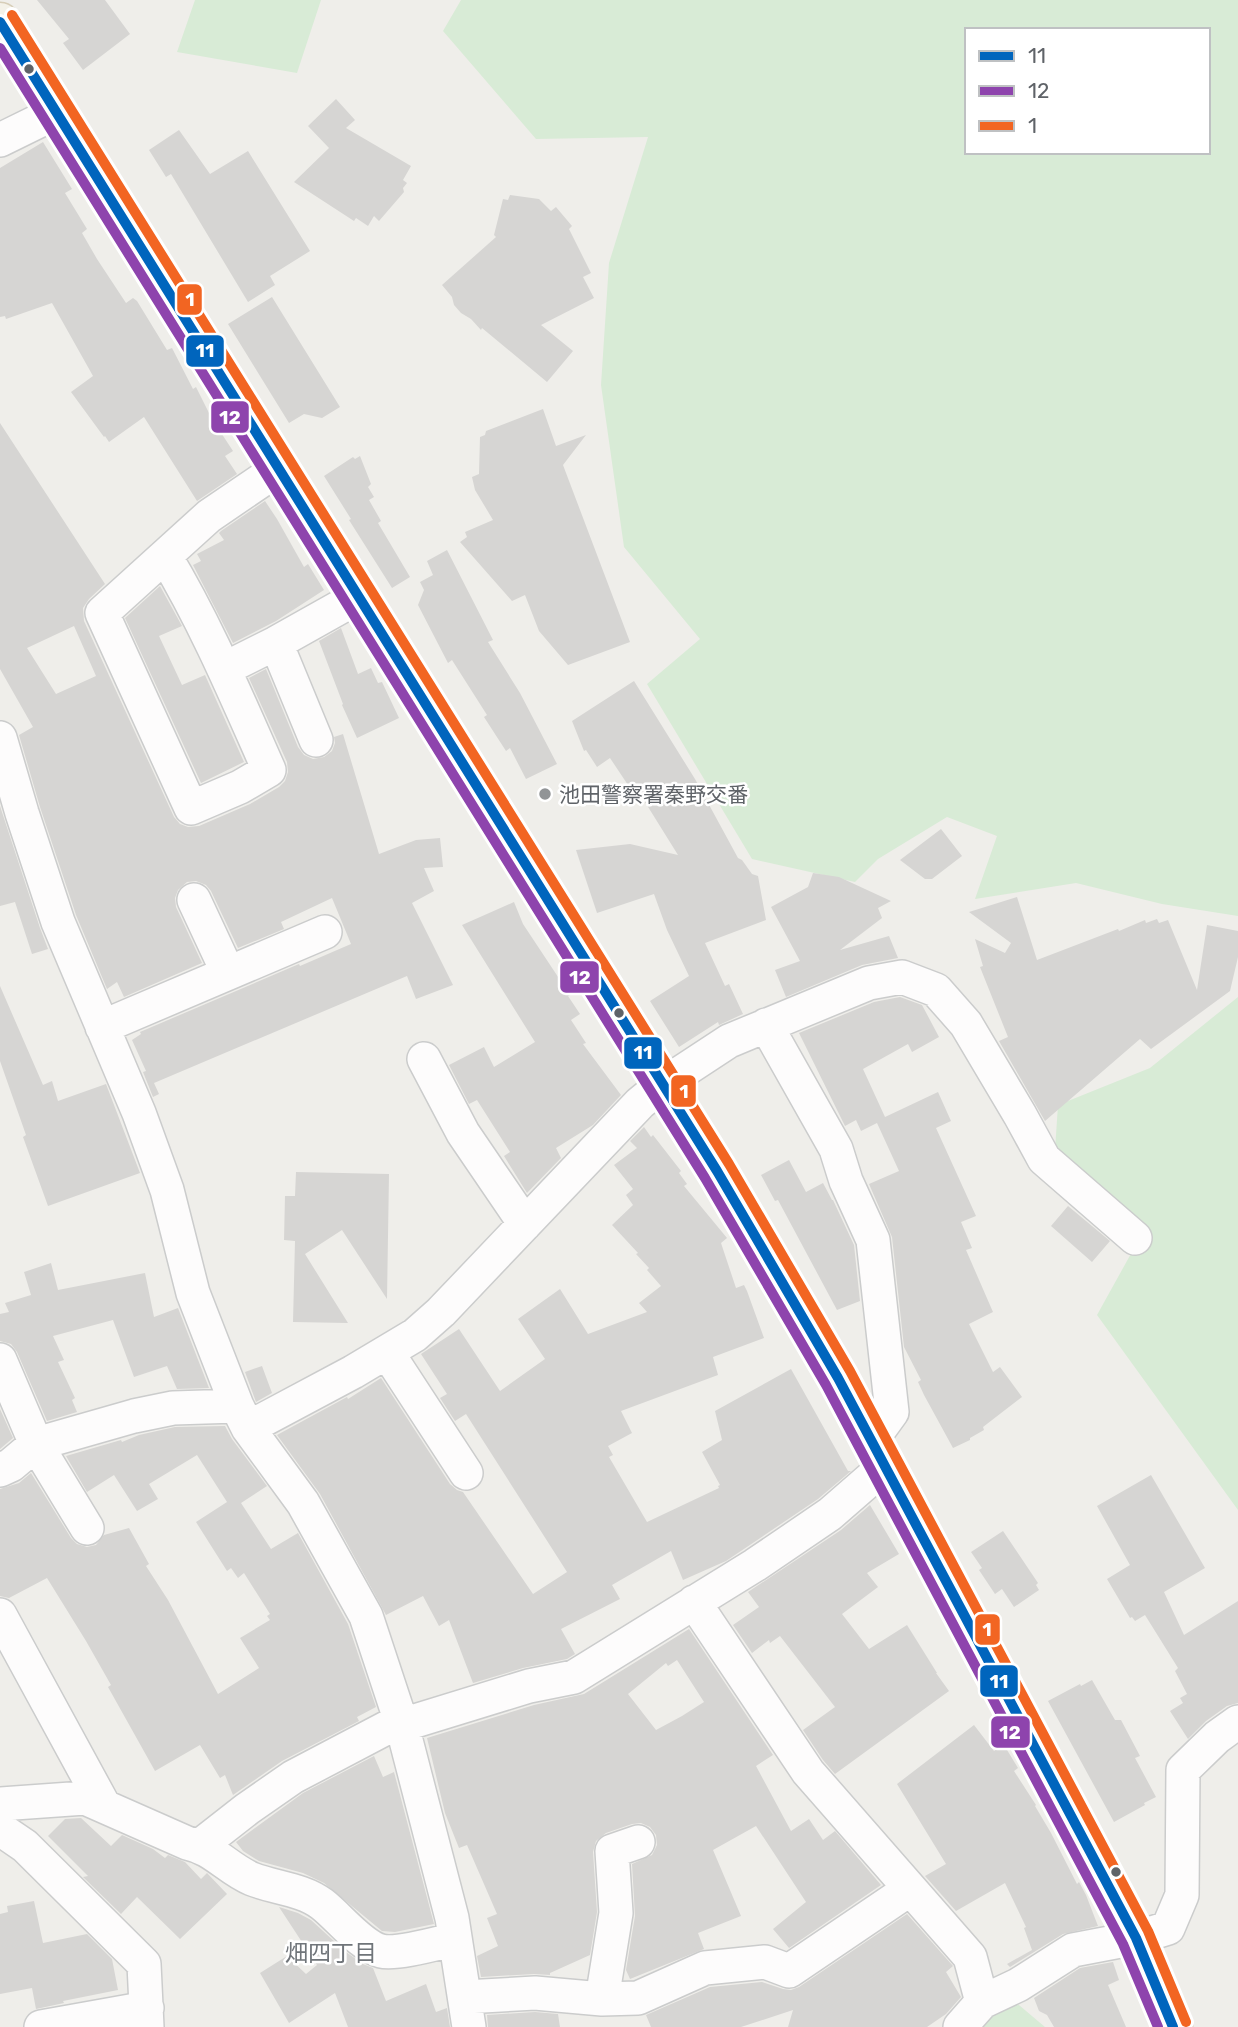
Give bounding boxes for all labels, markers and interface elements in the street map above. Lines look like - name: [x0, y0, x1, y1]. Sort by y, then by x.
- legend: [965, 28, 1210, 154]
- text: 11: [1028, 43, 1046, 68]
- unlabelled marker: [22, 62, 36, 76]
- text: 12: [1028, 78, 1049, 103]
- text: 1: [1028, 113, 1037, 138]
- line badge: 1: [176, 283, 203, 316]
- text: 1: [185, 288, 195, 311]
- line badge: 11: [185, 334, 225, 368]
- text: 11: [196, 339, 214, 362]
- line badge: 12: [210, 400, 250, 434]
- text: 12: [219, 406, 241, 429]
- place label: 池田警察署秦野交番: [559, 782, 748, 807]
- marker: 池田警察署秦野交番: [537, 786, 553, 802]
- line badge: 12: [559, 960, 600, 994]
- text: 12: [569, 966, 591, 989]
- unlabelled marker: [612, 1006, 626, 1020]
- line badge: 11: [623, 1036, 663, 1070]
- text: 11: [634, 1041, 652, 1064]
- line badge: 1: [670, 1074, 697, 1108]
- text: 1: [679, 1080, 689, 1103]
- line badge: 1: [974, 1613, 1001, 1646]
- text: 1: [982, 1618, 992, 1641]
- line badge: 11: [979, 1664, 1019, 1698]
- text: 11: [990, 1670, 1008, 1693]
- line badge: 12: [990, 1715, 1031, 1749]
- text: 12: [999, 1721, 1021, 1744]
- unlabelled marker: [1109, 1865, 1123, 1879]
- district label: 畑四丁目: [285, 1939, 377, 1967]

